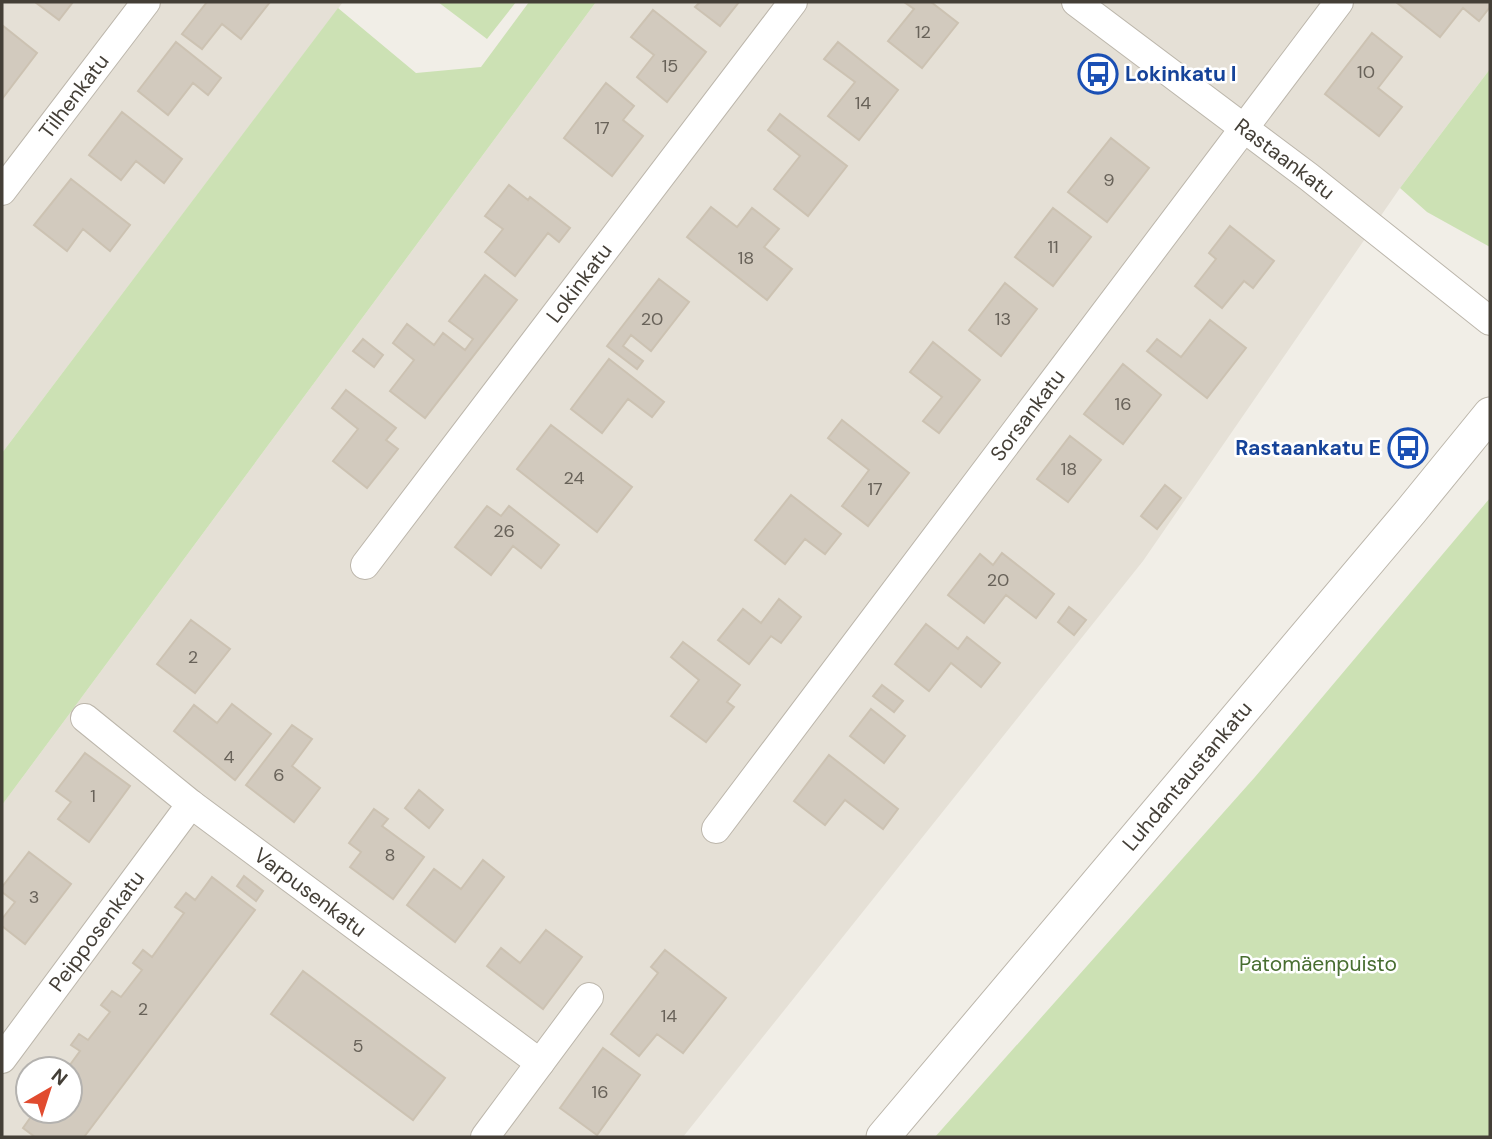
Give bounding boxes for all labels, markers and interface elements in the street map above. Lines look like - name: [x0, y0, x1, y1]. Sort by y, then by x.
- house number: 12: [915, 20, 931, 44]
- street label: Tilhenkatu: [33, 48, 115, 144]
- bus stop icon: Lokinkatu I: [1077, 53, 1119, 95]
- house number: 15: [662, 54, 678, 78]
- place label: Lokinkatu I: [1125, 60, 1237, 88]
- house number: 10: [1357, 60, 1375, 84]
- house number: 14: [855, 91, 871, 115]
- street label: Rastaankatu: [1229, 112, 1340, 206]
- house number: 17: [594, 116, 610, 140]
- house number: 9: [1103, 168, 1115, 192]
- house number: 11: [1047, 235, 1059, 259]
- street label: Lokinkatu: [540, 238, 618, 329]
- house number: 18: [738, 246, 754, 270]
- house number: 20: [641, 307, 663, 331]
- house number: 13: [995, 307, 1011, 331]
- street label: Sorsankatu: [984, 364, 1071, 467]
- house number: 16: [1115, 392, 1131, 416]
- bus stop icon: Rastaankatu E: [1387, 427, 1429, 469]
- place label: Rastaankatu E: [1235, 434, 1381, 462]
- house number: 18: [1061, 457, 1077, 481]
- house number: 24: [564, 466, 585, 490]
- house number: 17: [867, 477, 883, 501]
- house number: 26: [493, 519, 515, 543]
- house number: 20: [987, 568, 1009, 592]
- house number: 2: [188, 645, 198, 669]
- street label: Luhdantaustankatu: [1116, 696, 1258, 857]
- house number: 4: [224, 745, 235, 769]
- house number: 6: [273, 763, 285, 787]
- house number: 1: [90, 784, 96, 808]
- street label: Varpusenkatu: [248, 841, 372, 944]
- house number: 8: [385, 843, 395, 867]
- street label: Peipposenkatu: [43, 865, 151, 997]
- house number: 3: [29, 885, 39, 909]
- park label: Patomäenpuisto: [1239, 950, 1397, 978]
- house number: 2: [138, 997, 148, 1021]
- house number: 14: [661, 1004, 677, 1028]
- house number: 5: [353, 1034, 363, 1058]
- north arrow: [14, 1055, 84, 1125]
- text: N: [46, 1063, 73, 1091]
- house number: 16: [592, 1080, 608, 1104]

